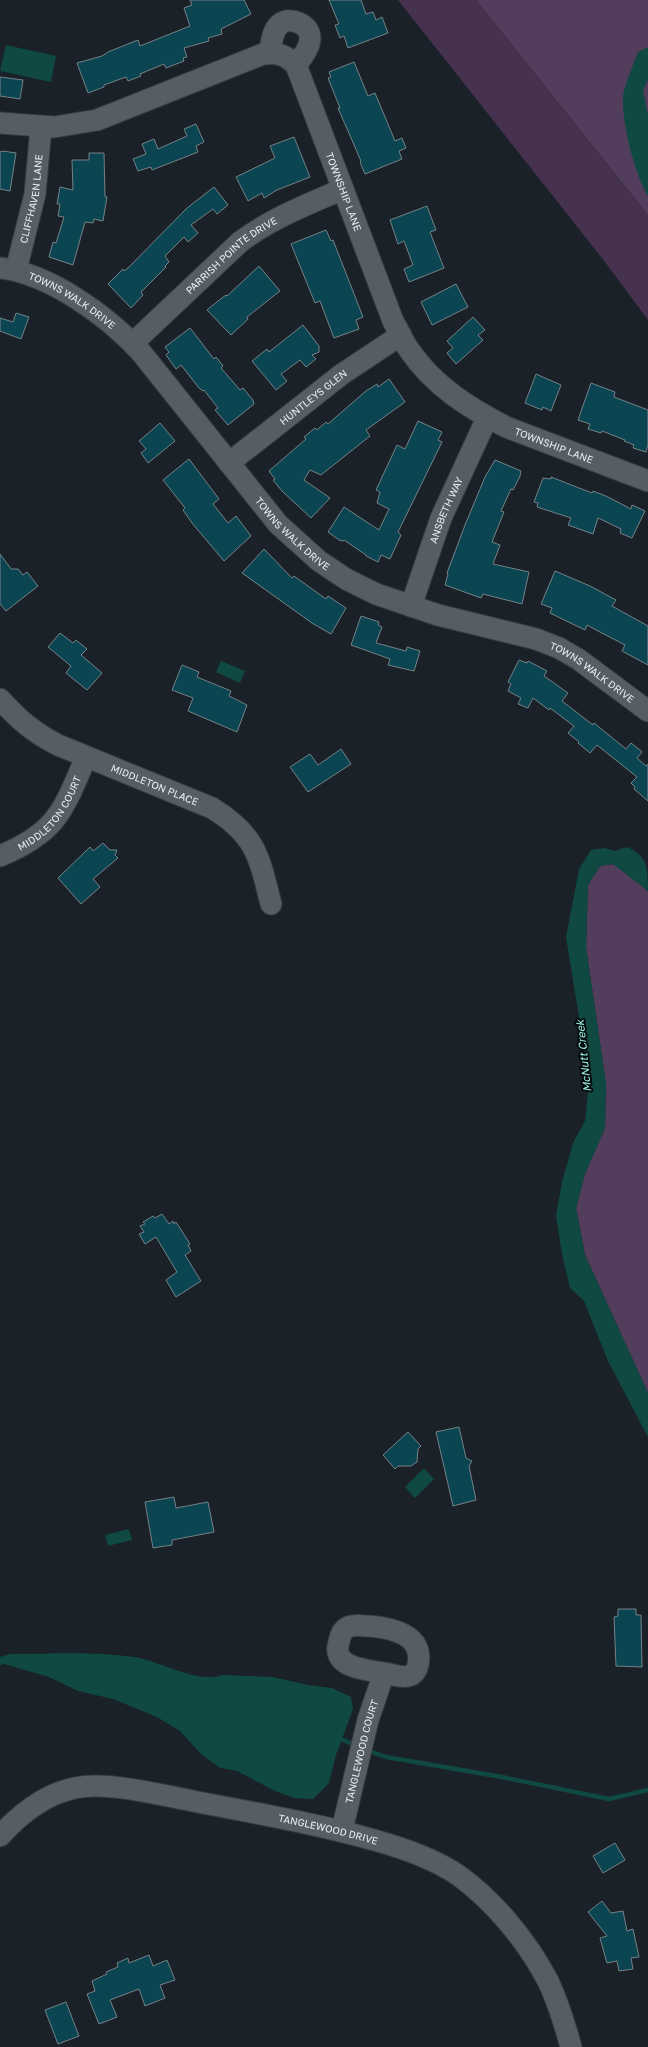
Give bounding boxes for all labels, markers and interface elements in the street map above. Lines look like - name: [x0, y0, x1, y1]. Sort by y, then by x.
- street label: TOWNSHIP LANE: [324, 151, 364, 233]
- street label: CLIFFHAVEN LANE: [17, 154, 45, 244]
- street label: PARRISH POINTE DRIVE: [183, 214, 279, 296]
- street label: TOWNS WALK DRIVE: [27, 269, 118, 331]
- street label: HUNTLEYS GLEN: [277, 367, 349, 427]
- street label: TOWNSHIP LANE: [513, 425, 595, 466]
- street label: ANSBETH WAY: [427, 474, 465, 545]
- street label: TOWNS WALK DRIVE: [253, 495, 332, 573]
- street label: TOWNS WALK DRIVE: [548, 639, 637, 705]
- street label: MIDDLETON PLACE: [109, 761, 200, 808]
- street label: MIDDLETON COURT: [16, 774, 83, 853]
- water label: McNutt Creek: [573, 1017, 593, 1093]
- street label: TANGLEWOOD COURT: [343, 1698, 381, 1805]
- street label: TANGLEWOOD DRIVE: [277, 1812, 379, 1847]

